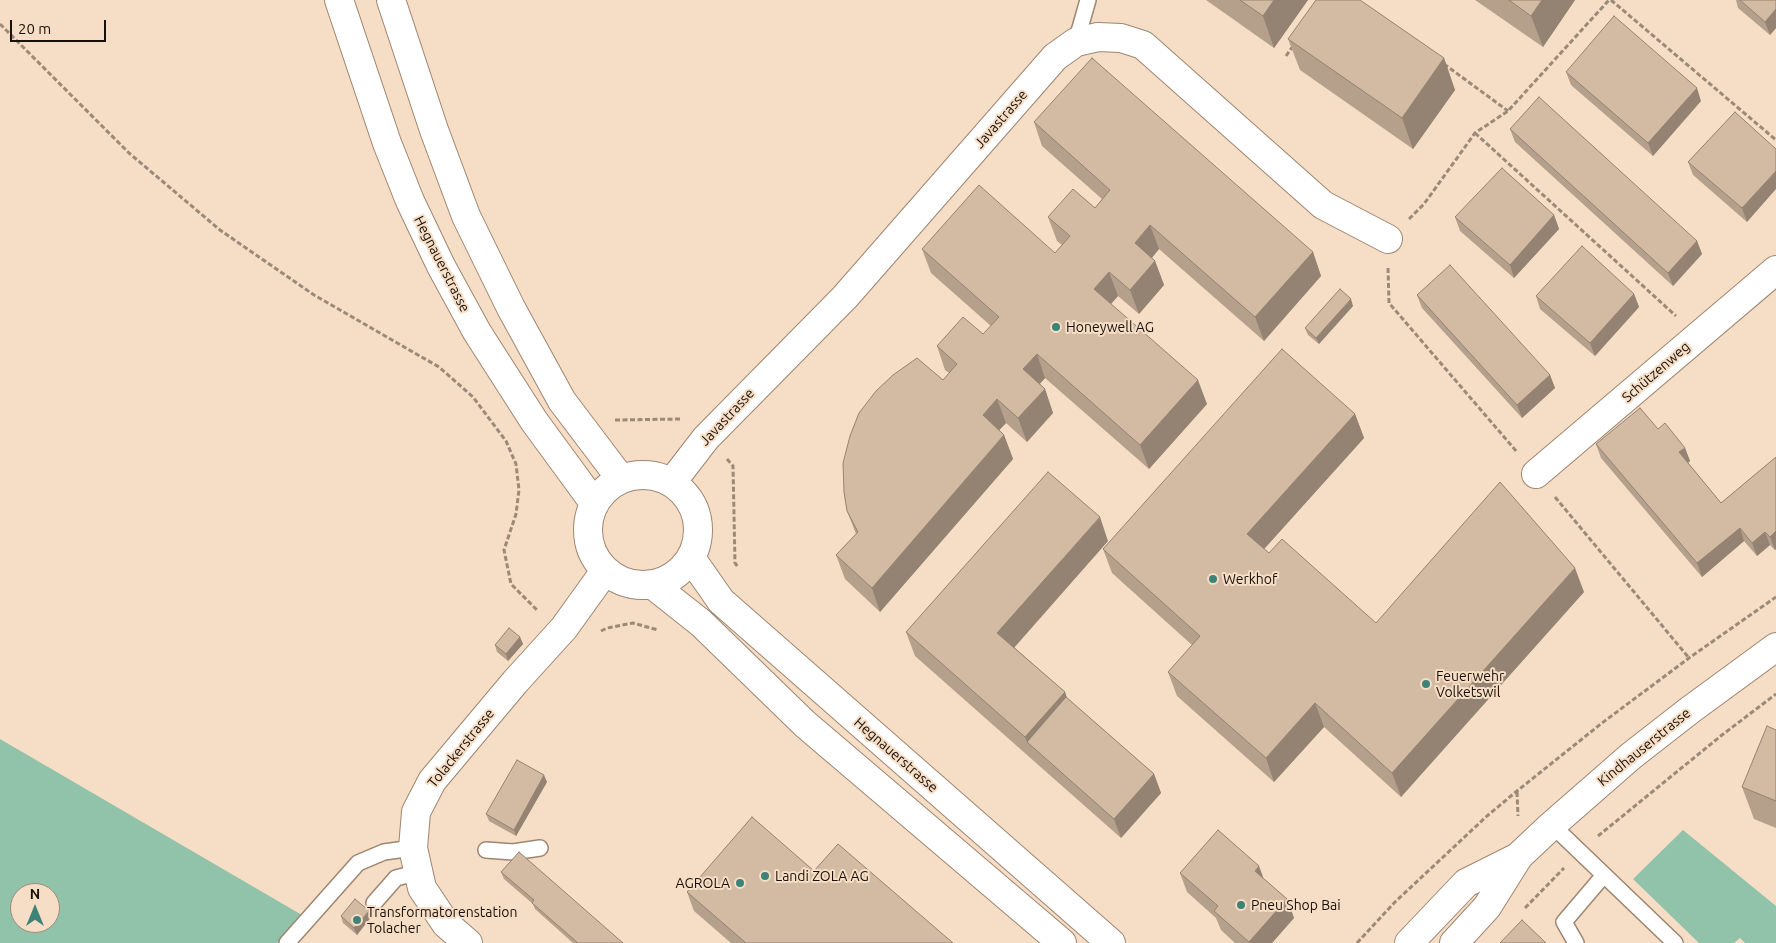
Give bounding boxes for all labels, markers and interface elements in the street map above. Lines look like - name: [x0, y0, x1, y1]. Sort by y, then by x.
- scale bar: [12, 10, 109, 42]
- text: 20 m: [18, 20, 51, 37]
- street label: Javastrasse: [971, 86, 1031, 152]
- street label: Hegnauerstrasse: [411, 213, 473, 315]
- place label: Honeywell AG: [1066, 319, 1154, 335]
- marker: Honeywell AG: [1050, 321, 1062, 333]
- street label: Schützenweg: [1619, 338, 1693, 406]
- street label: Javastrasse: [696, 385, 758, 449]
- place label: Werkhof: [1223, 571, 1277, 587]
- marker: Werkhof: [1207, 573, 1219, 585]
- place label: Feuerwehr Volketswil: [1436, 668, 1504, 700]
- marker: Feuerwehr Volketswil: [1420, 678, 1432, 690]
- street label: Kindhauserstrasse: [1594, 704, 1694, 790]
- street label: Tolackerstrasse: [424, 705, 498, 791]
- street label: Hegnauerstrasse: [851, 714, 941, 796]
- place label: Landi ZOLA AG: [775, 868, 869, 884]
- marker: Landi ZOLA AG: [759, 870, 771, 882]
- place label: AGROLA: [676, 875, 730, 891]
- marker: AGROLA: [734, 877, 746, 889]
- north arrow: [10, 883, 60, 933]
- text: N: [30, 886, 40, 902]
- place label: Pneu Shop Bai: [1251, 897, 1341, 913]
- marker: Pneu Shop Bai: [1235, 899, 1247, 911]
- place label: Transformatorenstation Tolacher: [367, 904, 517, 936]
- marker: Transformatorenstation Tolacher: [351, 914, 363, 926]

